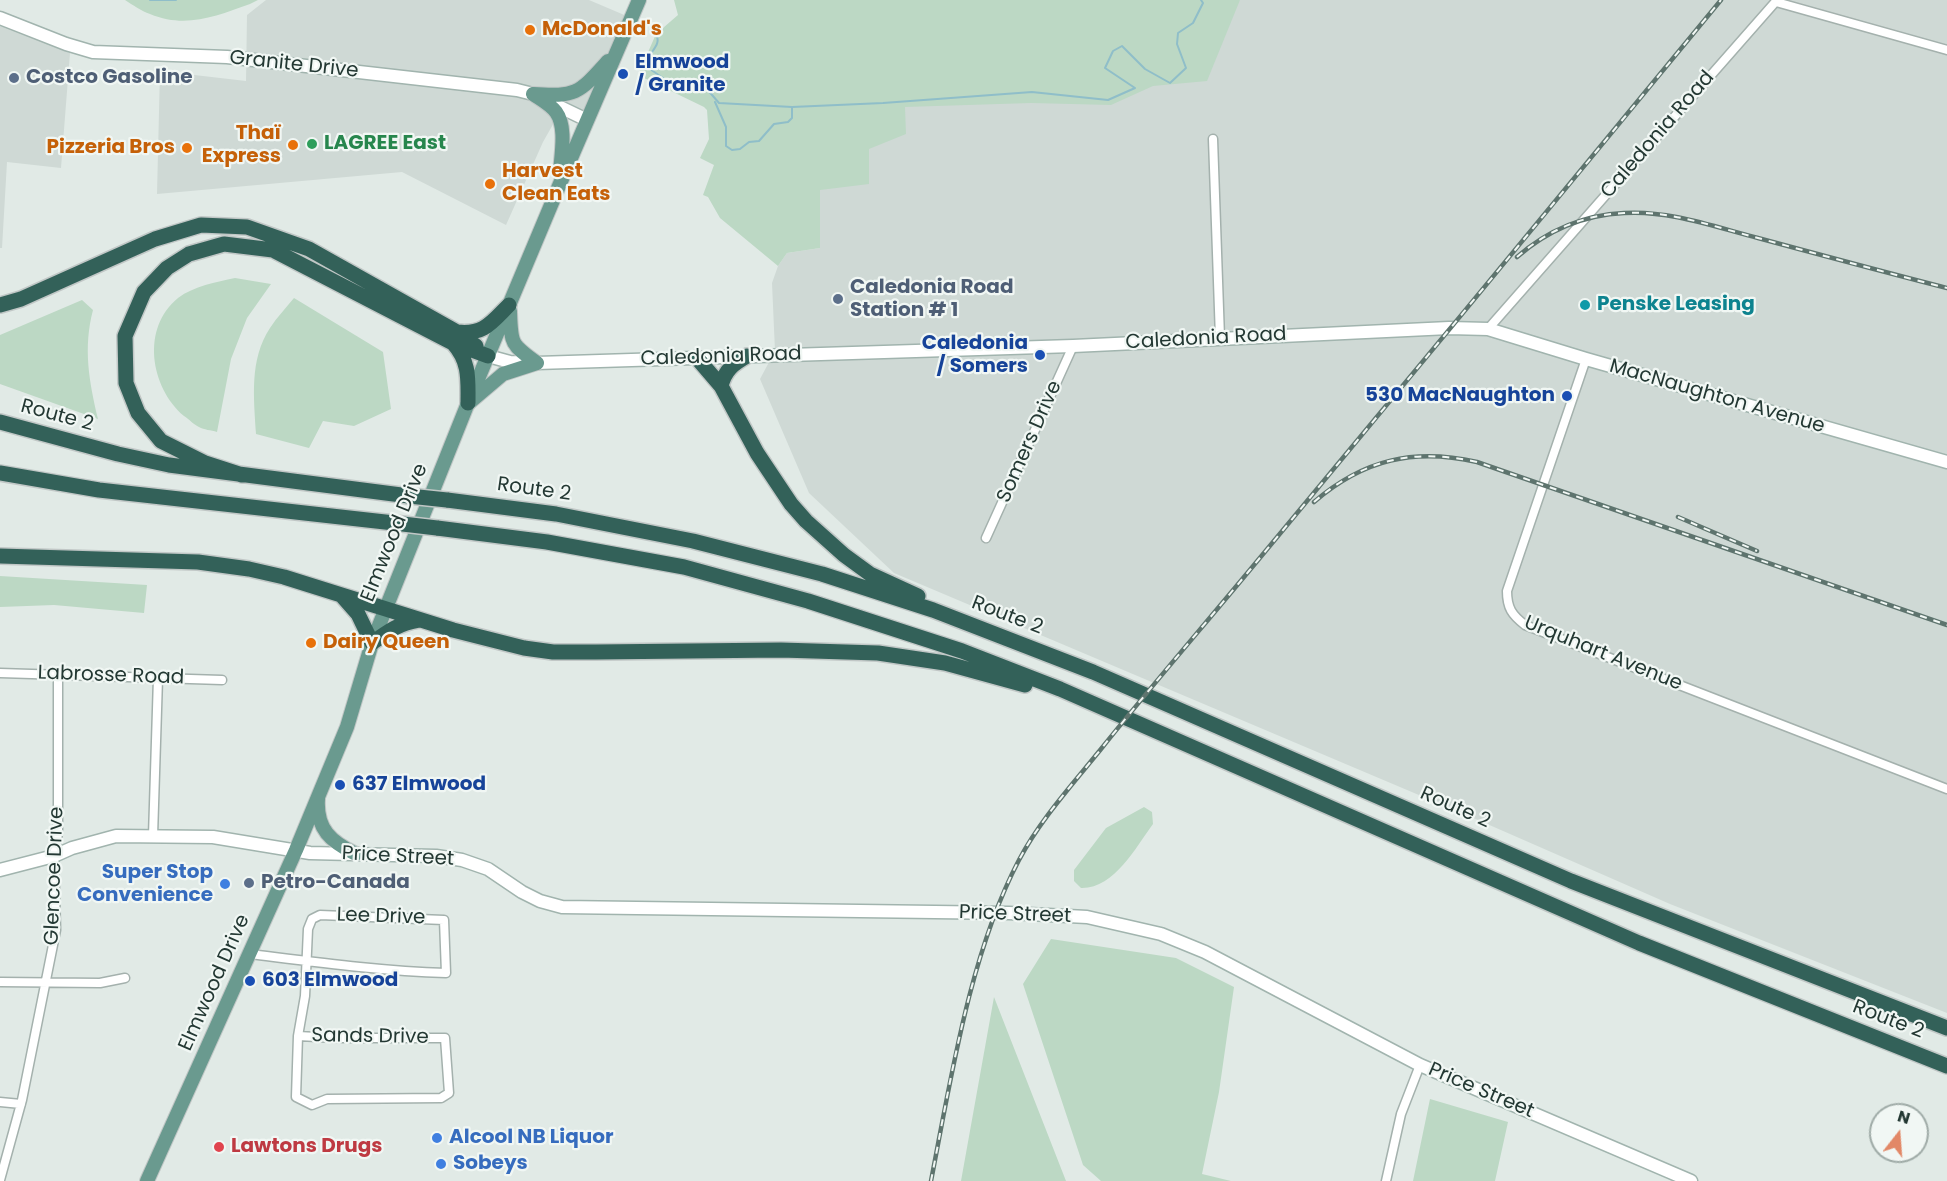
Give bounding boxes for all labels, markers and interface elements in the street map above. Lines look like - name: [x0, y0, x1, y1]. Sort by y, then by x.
- place label: McDonald's: [542, 18, 662, 42]
- marker: McDonald's: [523, 23, 537, 37]
- street label: Granite Drive: [228, 46, 360, 84]
- place label: Elmwood / Granite: [635, 51, 729, 98]
- place label: Costco Gasoline: [26, 66, 193, 90]
- street label: Caledonia Road: [1596, 66, 1720, 204]
- marker: Elmwood / Granite: [616, 67, 630, 81]
- marker: Costco Gasoline: [7, 71, 21, 85]
- place label: Thaï Express: [202, 122, 281, 169]
- place label: LAGREE East: [324, 132, 446, 156]
- place label: Pizzeria Bros: [47, 136, 175, 160]
- marker: LAGREE East: [305, 137, 319, 151]
- marker: Thaï Express: [286, 138, 300, 152]
- marker: Pizzeria Bros: [180, 141, 194, 155]
- place label: Harvest Clean Eats: [502, 160, 610, 207]
- marker: Harvest Clean Eats: [483, 177, 497, 191]
- place label: Caledonia Road Station # 1: [850, 276, 1013, 323]
- marker: Caledonia Road Station # 1: [831, 292, 845, 306]
- place label: Penske Leasing: [1597, 293, 1755, 317]
- marker: Penske Leasing: [1578, 298, 1592, 312]
- street label: Caledonia Road: [1125, 323, 1287, 355]
- place label: Caledonia / Somers: [922, 332, 1028, 379]
- street label: Caledonia Road: [640, 342, 802, 372]
- marker: Caledonia / Somers: [1033, 348, 1047, 362]
- street label: MacNaughton Avenue: [1607, 355, 1827, 439]
- street label: Somers Drive: [992, 377, 1068, 507]
- place label: 530 MacNaughton: [1365, 384, 1555, 408]
- marker: 530 MacNaughton: [1560, 389, 1574, 403]
- street label: Route 2: [18, 395, 96, 437]
- street label: Elmwood Drive: [356, 460, 434, 606]
- street label: Route 2: [496, 473, 572, 507]
- street label: Route 2: [968, 591, 1046, 641]
- street label: Urquhart Avenue: [1520, 611, 1686, 697]
- place label: Dairy Queen: [323, 631, 450, 655]
- marker: Dairy Queen: [304, 636, 318, 650]
- street label: Labrosse Road: [37, 661, 185, 691]
- place label: 637 Elmwood: [352, 773, 486, 797]
- marker: 637 Elmwood: [333, 778, 347, 792]
- street label: Route 2: [1416, 782, 1494, 834]
- street label: Glencoe Drive: [41, 806, 69, 946]
- street label: Price Street: [341, 842, 455, 872]
- place label: Super Stop Convenience: [77, 861, 213, 908]
- place label: Petro-Canada: [261, 871, 410, 895]
- marker: Petro-Canada: [242, 876, 256, 890]
- marker: Super Stop Convenience: [218, 877, 232, 891]
- street label: Price Street: [958, 901, 1072, 929]
- street label: Lee Drive: [336, 903, 426, 931]
- street label: Elmwood Drive: [174, 911, 256, 1055]
- place label: 603 Elmwood: [262, 969, 398, 993]
- marker: 603 Elmwood: [243, 974, 257, 988]
- street label: Route 2: [1849, 995, 1927, 1045]
- street label: Sands Drive: [311, 1024, 429, 1050]
- street label: Price Street: [1425, 1058, 1537, 1124]
- north arrow: [1869, 1103, 1929, 1163]
- text: N: [1895, 1104, 1913, 1130]
- place label: Alcool NB Liquor: [449, 1126, 614, 1150]
- marker: Alcool NB Liquor: [430, 1131, 444, 1145]
- place label: Lawtons Drugs: [231, 1135, 382, 1159]
- marker: Lawtons Drugs: [212, 1140, 226, 1154]
- place label: Sobeys: [453, 1152, 528, 1176]
- marker: Sobeys: [434, 1157, 448, 1171]

